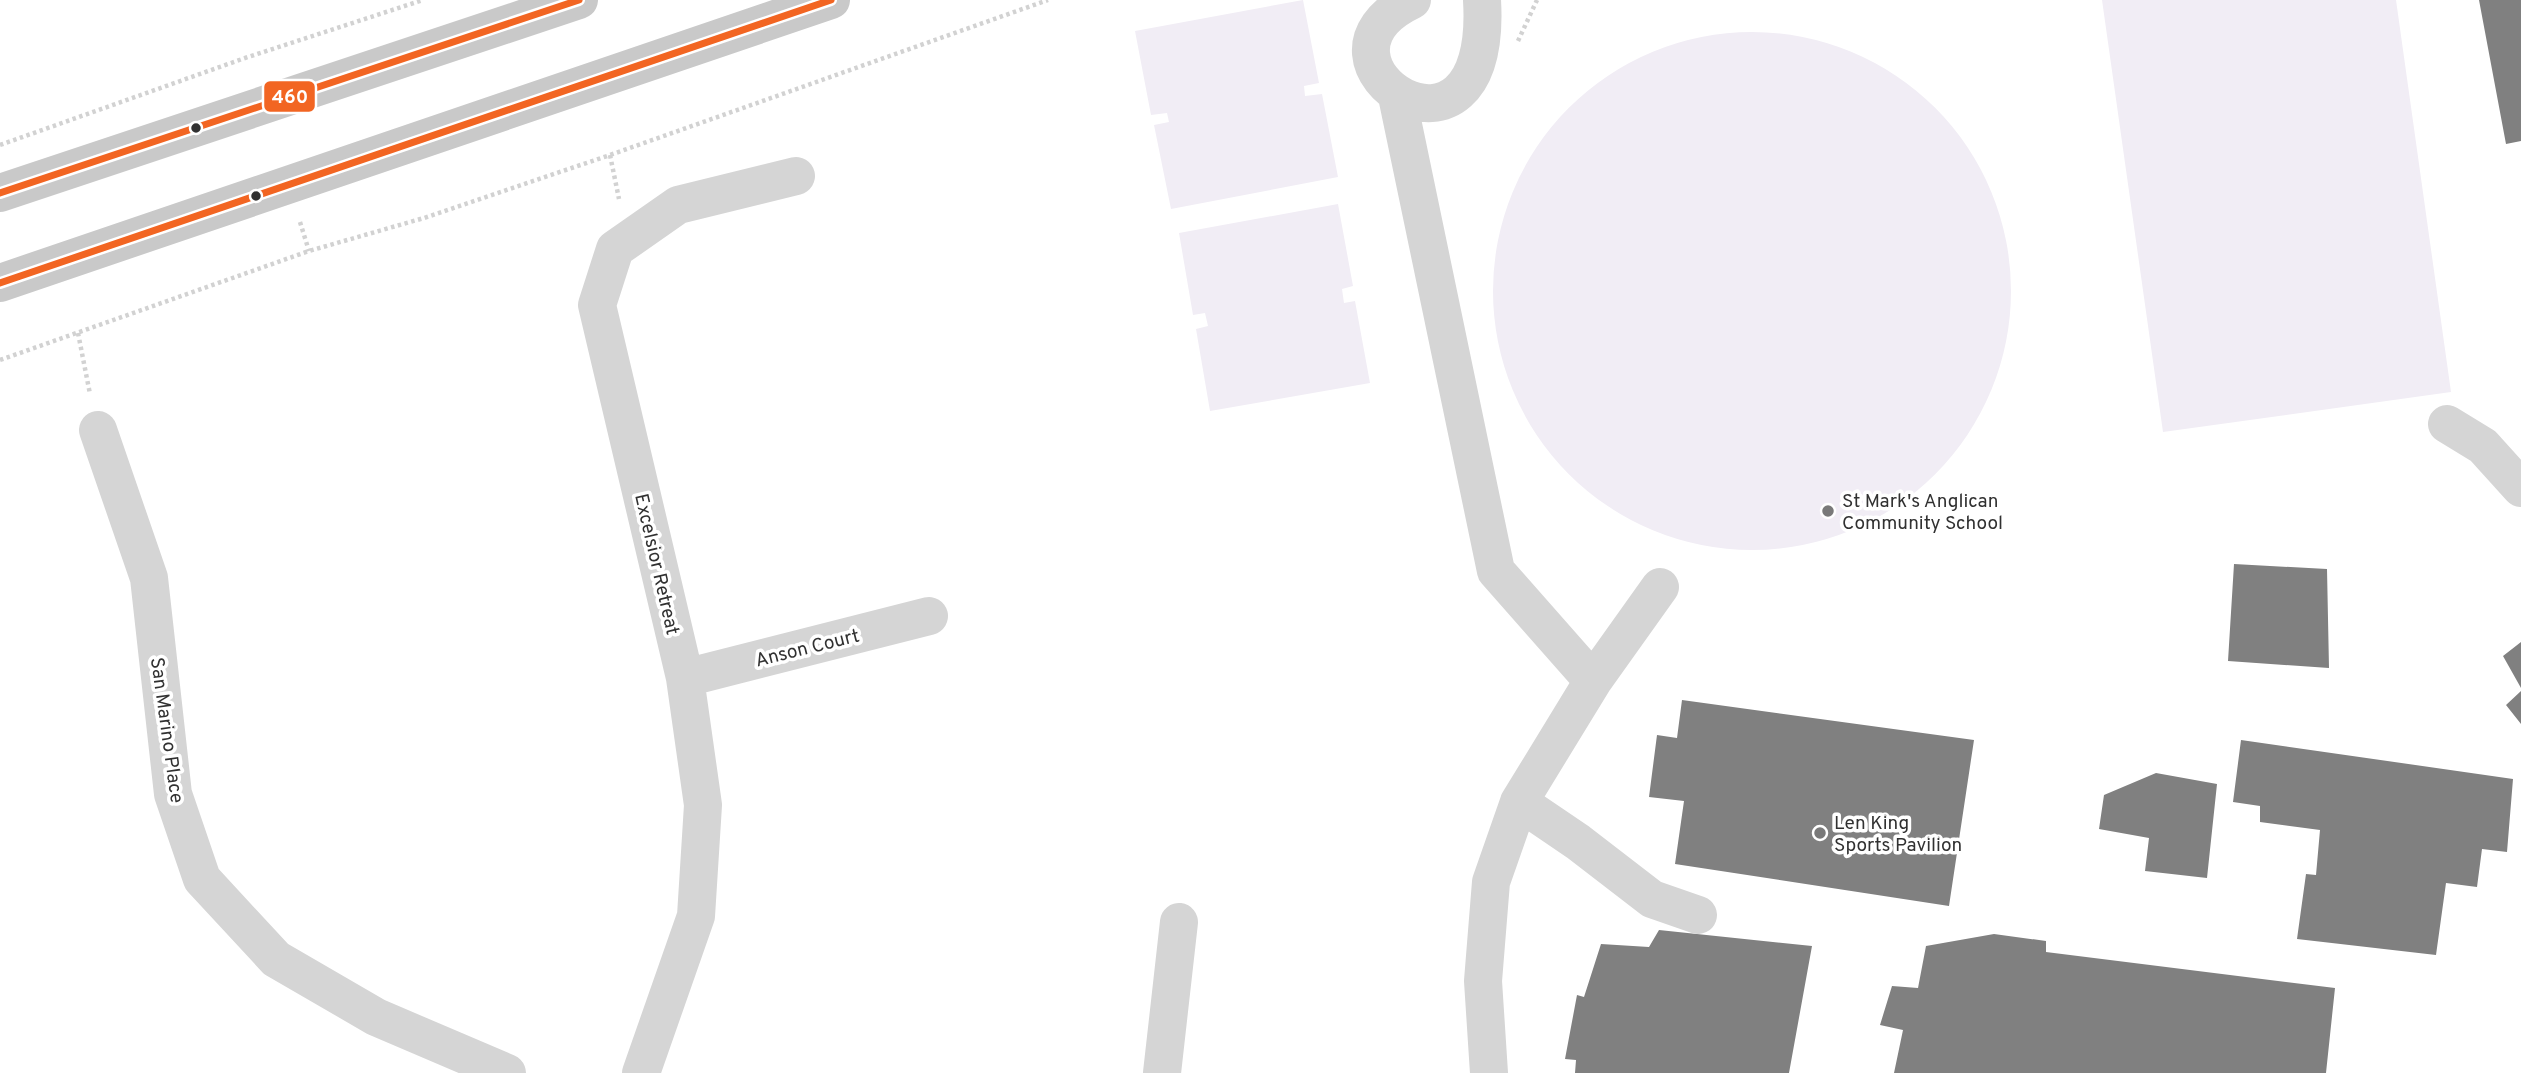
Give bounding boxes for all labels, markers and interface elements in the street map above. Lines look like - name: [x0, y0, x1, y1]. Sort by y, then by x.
- line badge: 460: [263, 80, 316, 113]
- text: 460: [272, 86, 308, 110]
- unlabelled marker: [189, 121, 203, 135]
- unlabelled marker: [249, 189, 263, 203]
- place label: St Mark's Anglican Community School: [1842, 490, 2003, 536]
- street label: Excelsior Retreat: [628, 492, 684, 637]
- marker: St Mark's Anglican Community School: [1820, 503, 1836, 519]
- street label: Anson Court: [753, 624, 862, 673]
- street label: San Marino Place: [144, 656, 188, 805]
- place label: Len King Sports Pavilion: [1834, 812, 1962, 858]
- marker: Len King Sports Pavilion: [1812, 825, 1828, 841]

